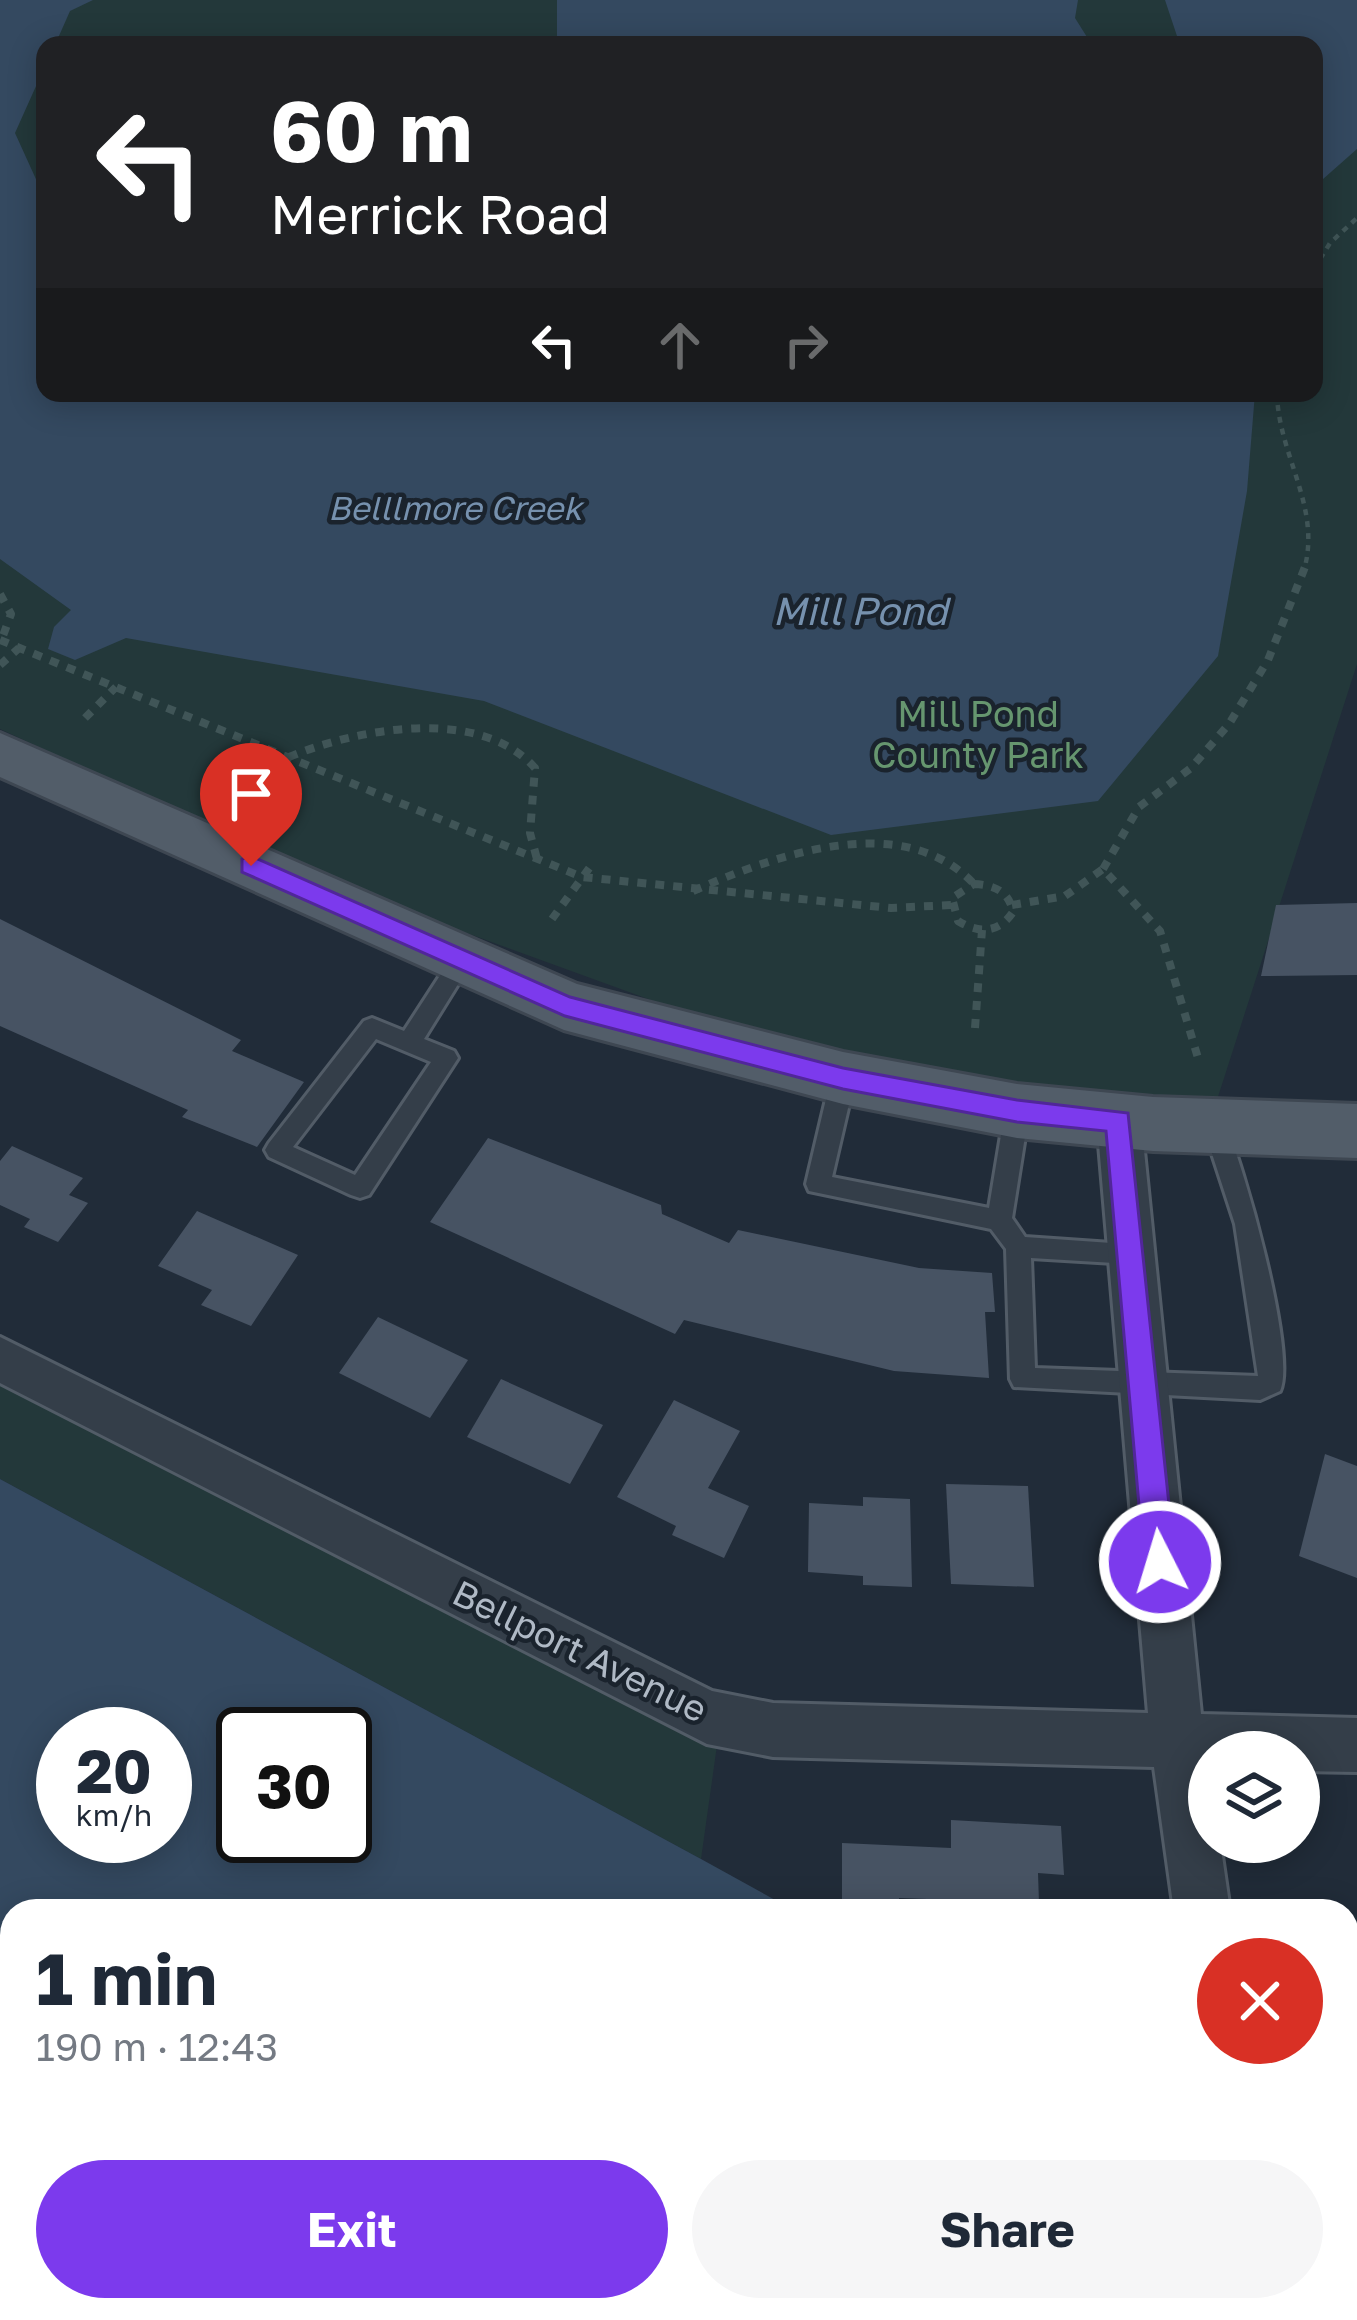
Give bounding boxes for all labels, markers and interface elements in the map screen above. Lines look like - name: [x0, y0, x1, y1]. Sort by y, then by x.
- text: 60 m: [270, 80, 472, 180]
- icon: left: [72, 84, 228, 240]
- text: Merrick Road: [270, 181, 610, 246]
- icon: left: [521, 312, 587, 378]
- icon: ahead: [647, 312, 713, 378]
- icon: right: [773, 312, 839, 378]
- water label: Belllmore Creek: [328, 488, 585, 527]
- water label: Mill Pond: [772, 587, 952, 634]
- park label: Mill Pond County Park: [872, 692, 1084, 776]
- pin: [200, 743, 302, 866]
- icon: arrive: [218, 761, 284, 827]
- position arrow: [1097, 1499, 1223, 1625]
- street label: Bellport Avenue: [446, 1571, 714, 1731]
- speed limit sign: 30: [216, 1707, 372, 1863]
- map controls: [1188, 1731, 1320, 1863]
- button: layers: [1188, 1731, 1320, 1863]
- text: 20: [76, 1734, 152, 1806]
- text: km/h: [76, 1797, 152, 1833]
- text: 1 min: [36, 1934, 217, 2021]
- button: close: [1197, 1938, 1323, 2064]
- text: 190 m · 12:43: [36, 2023, 278, 2070]
- button: Exit: [36, 2160, 668, 2298]
- button: Share: [692, 2160, 1323, 2298]

